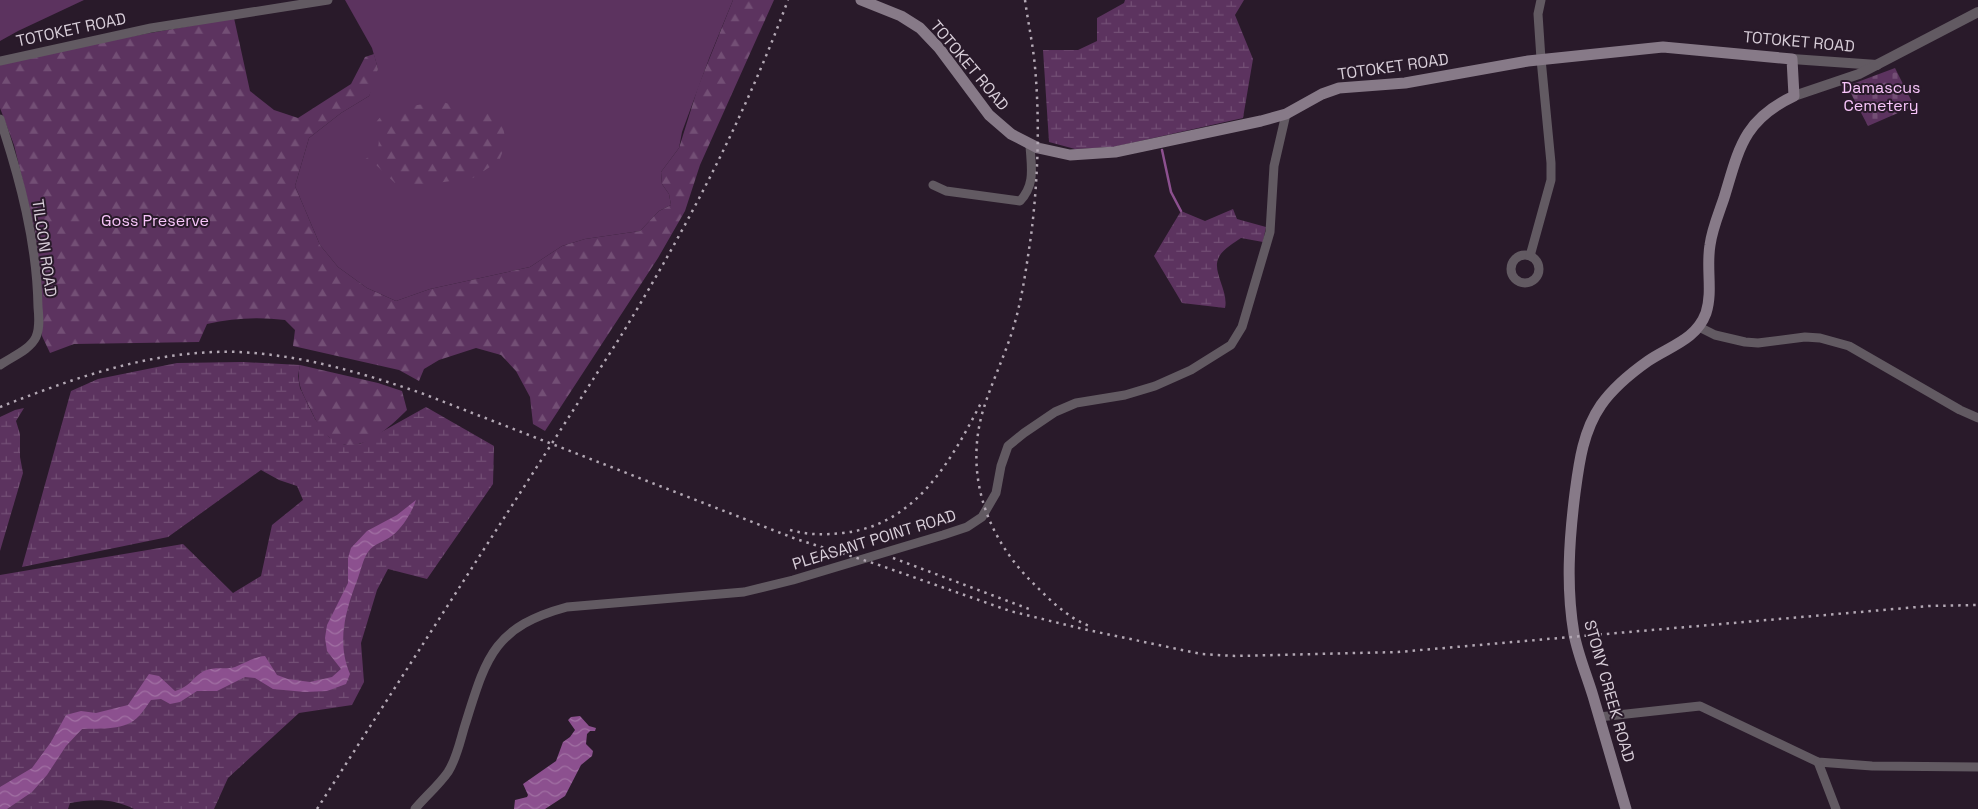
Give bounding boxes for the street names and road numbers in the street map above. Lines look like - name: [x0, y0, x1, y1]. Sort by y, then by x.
- street label: TOTOKET ROAD: [14, 8, 128, 51]
- street label: TOTOKET ROAD: [926, 16, 1014, 115]
- street label: TOTOKET ROAD: [1742, 26, 1856, 57]
- street label: TOTOKET ROAD: [1336, 48, 1450, 85]
- street label: TILCON ROAD: [27, 198, 62, 298]
- street label: PLEASANT POINT ROAD: [790, 505, 959, 574]
- street label: STONY CREEK ROAD: [1579, 618, 1640, 765]

